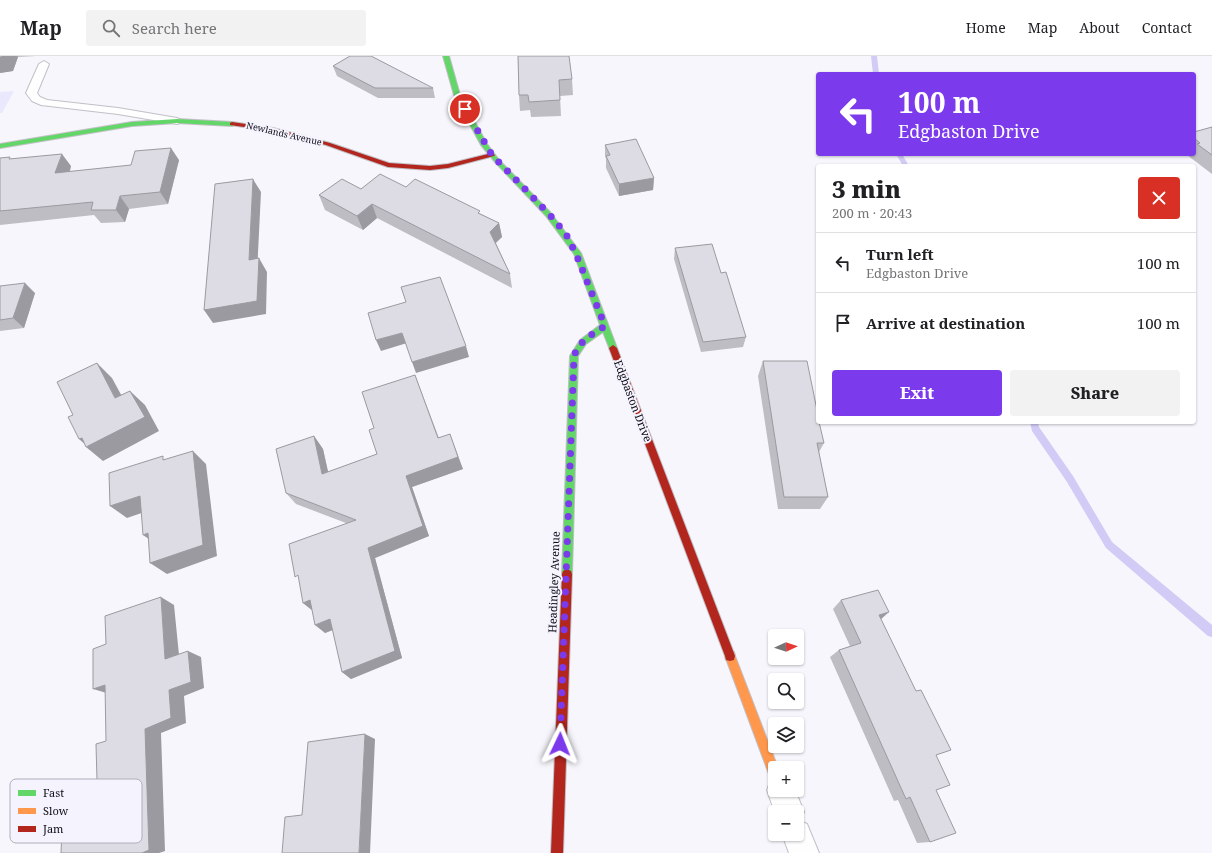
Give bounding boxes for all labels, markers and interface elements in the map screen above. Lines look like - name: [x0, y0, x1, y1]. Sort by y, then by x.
- search box: [86, 10, 366, 46]
- text: Map: [20, 15, 62, 41]
- icon: search: [100, 17, 122, 39]
- text: Search here: [132, 18, 217, 38]
- text: Home: [966, 18, 1006, 37]
- text: Map: [1028, 18, 1057, 37]
- text: About: [1079, 18, 1120, 37]
- text: Contact: [1142, 18, 1192, 37]
- text: 100 m: [898, 83, 980, 121]
- icon: left: [832, 88, 884, 140]
- pin: [448, 92, 482, 126]
- icon: arrive: [454, 98, 476, 120]
- street label: Newlands Avenue: [245, 118, 323, 149]
- text: Edgbaston Drive: [898, 119, 1040, 143]
- text: 3 min: [832, 172, 901, 205]
- button: close: [1138, 177, 1180, 219]
- text: 200 m · 20:43: [832, 204, 912, 222]
- text: Turn left: [866, 244, 934, 264]
- icon: left: [832, 252, 854, 274]
- text: 100 m: [1137, 253, 1180, 273]
- text: Edgbaston Drive: [866, 264, 968, 282]
- icon: arrive: [832, 312, 854, 334]
- text: Arrive at destination: [866, 313, 1025, 333]
- text: 100 m: [1137, 313, 1180, 333]
- street label: Edgbaston Drive: [611, 358, 656, 444]
- button: Exit: [832, 370, 1002, 416]
- button: Share: [1010, 370, 1180, 416]
- street label: Headingley Avenue: [544, 531, 563, 633]
- north arrow: [768, 629, 804, 665]
- map controls: [768, 629, 804, 841]
- button: search: [768, 673, 804, 709]
- button: layers: [768, 717, 804, 753]
- position arrow: [539, 723, 581, 765]
- button: +: [768, 761, 804, 797]
- legend: [10, 779, 142, 843]
- text: Fast: [43, 785, 64, 800]
- text: Slow: [43, 803, 69, 818]
- button: −: [768, 805, 804, 841]
- text: Jam: [42, 821, 64, 836]

